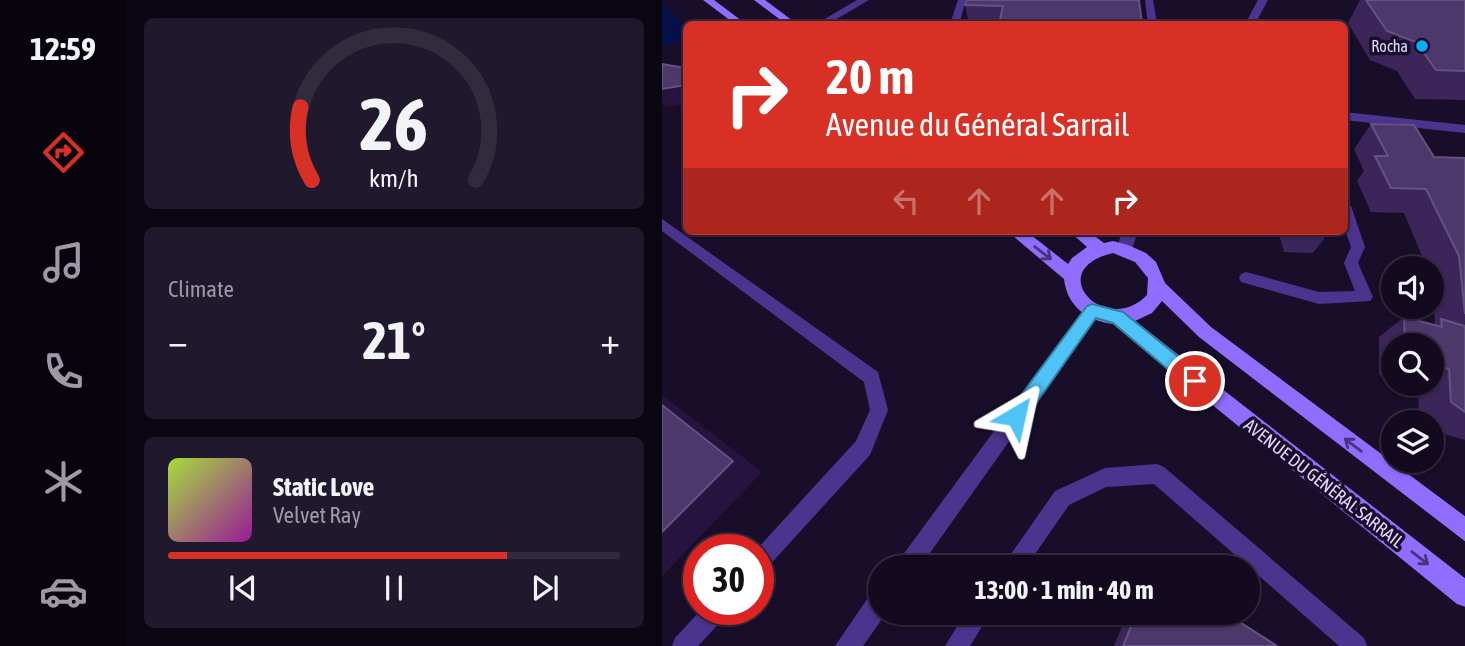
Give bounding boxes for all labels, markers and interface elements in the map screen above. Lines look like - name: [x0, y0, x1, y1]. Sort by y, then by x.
- text: 12:59: [30, 30, 96, 67]
- place label: Rocha: [1371, 37, 1408, 55]
- marker: Rocha: [1414, 38, 1430, 54]
- text: 20 m: [826, 48, 914, 104]
- icon: right: [711, 49, 802, 140]
- text: 26: [360, 82, 428, 165]
- text: Avenue du Général Sarrail: [826, 106, 1129, 143]
- icon: directions: [39, 128, 88, 177]
- text: km/h: [369, 163, 419, 191]
- icon: left: [887, 182, 925, 220]
- icon: ahead: [960, 182, 998, 220]
- icon: ahead: [1033, 182, 1071, 220]
- icon: right: [1106, 182, 1144, 220]
- icon: music: [39, 238, 88, 287]
- one-way arrow: [1033, 245, 1052, 260]
- map controls: [1381, 256, 1444, 473]
- button: sound: [1381, 256, 1444, 319]
- text: Climate: [168, 276, 234, 302]
- text: 21°: [362, 310, 426, 370]
- text: −: [168, 319, 188, 362]
- text: +: [600, 319, 620, 362]
- button: search: [1381, 333, 1444, 396]
- icon: phone: [39, 347, 88, 396]
- pin: [1165, 351, 1225, 411]
- icon: arrive: [1176, 362, 1214, 400]
- position arrow: [979, 379, 1053, 453]
- button: layers: [1381, 410, 1444, 473]
- street label: AVENUE DU GÉNÉRAL SARRAIL: [1240, 414, 1408, 552]
- one-way arrow: [1344, 437, 1363, 452]
- icon: climate: [39, 457, 88, 506]
- text: Static Love: [273, 472, 374, 502]
- text: Velvet Ray: [273, 502, 361, 528]
- speed limit sign: 30: [683, 534, 774, 625]
- one-way arrow: [1410, 551, 1428, 566]
- icon: car: [39, 567, 88, 616]
- icon: previous: [224, 569, 262, 607]
- icon: pause: [375, 569, 413, 607]
- icon: next: [526, 569, 564, 607]
- text: 13:00 · 1 min · 40 m: [974, 575, 1154, 605]

